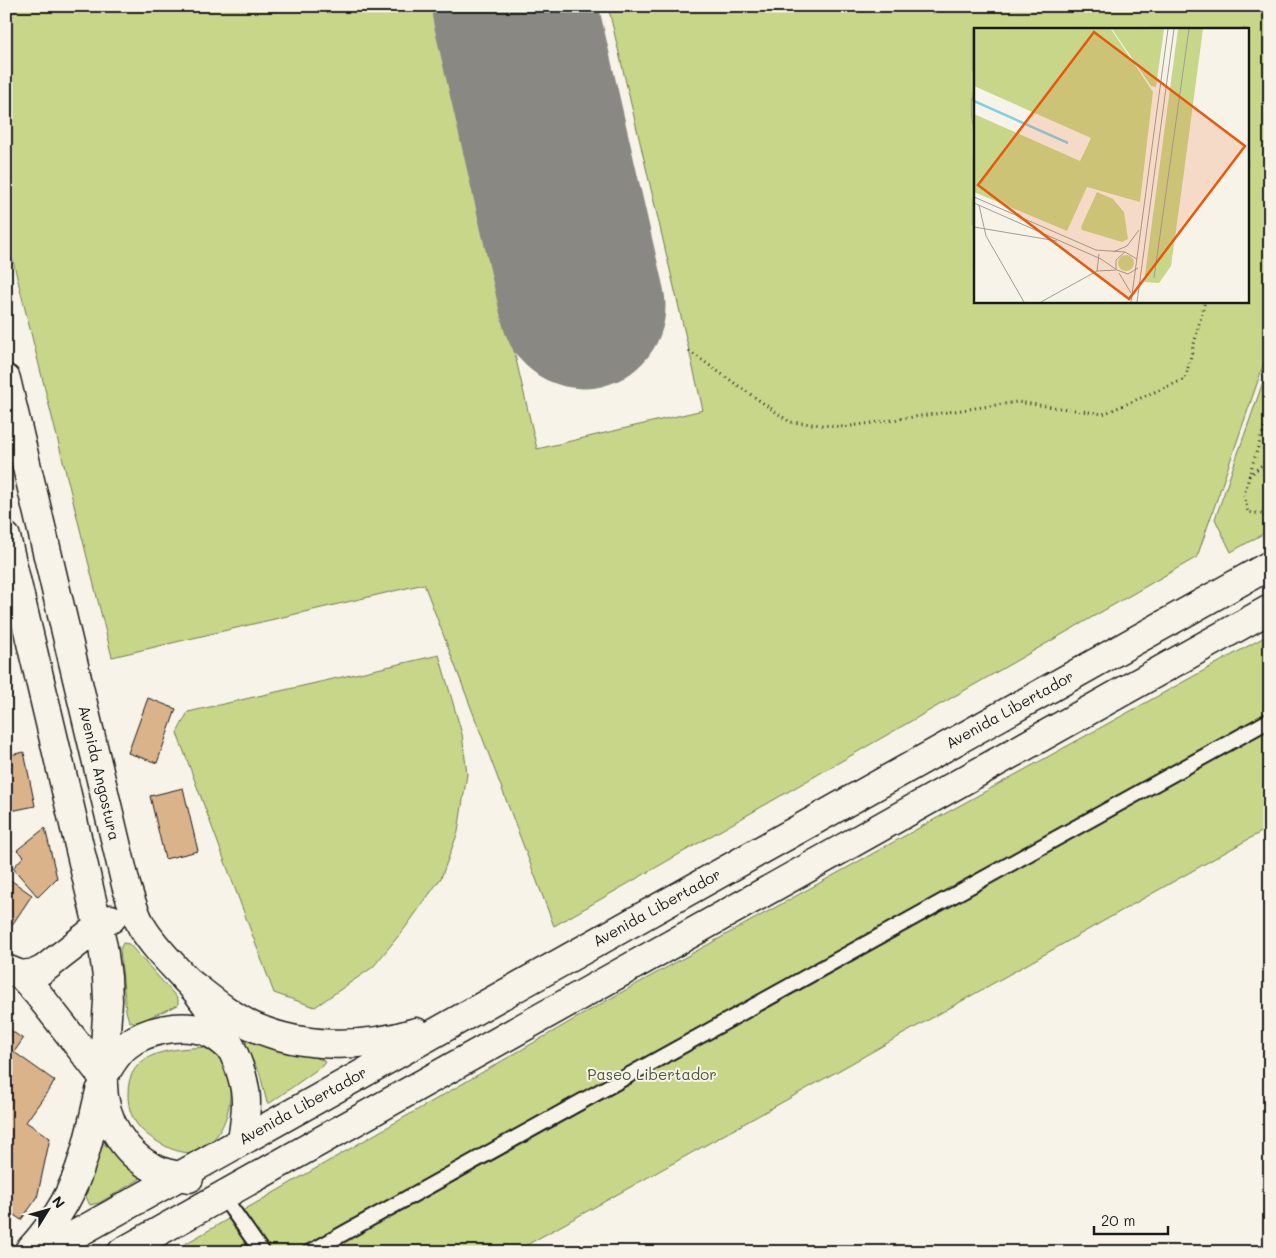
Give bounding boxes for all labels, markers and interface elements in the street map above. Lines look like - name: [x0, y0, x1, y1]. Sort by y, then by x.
- inset map: [974, 28, 1248, 302]
- street label: Avenida Libertador: [942, 666, 1077, 753]
- street label: Avenida Angostura: [75, 703, 125, 842]
- street label: Avenida Libertador: [589, 864, 724, 951]
- street label: Avenida Libertador: [235, 1062, 370, 1149]
- park label: Paseo Libertador: [587, 1064, 717, 1084]
- north arrow: [22, 1186, 72, 1236]
- text: N: [48, 1192, 70, 1212]
- scale bar: [1094, 1203, 1167, 1235]
- text: 20 m: [1101, 1210, 1135, 1230]

